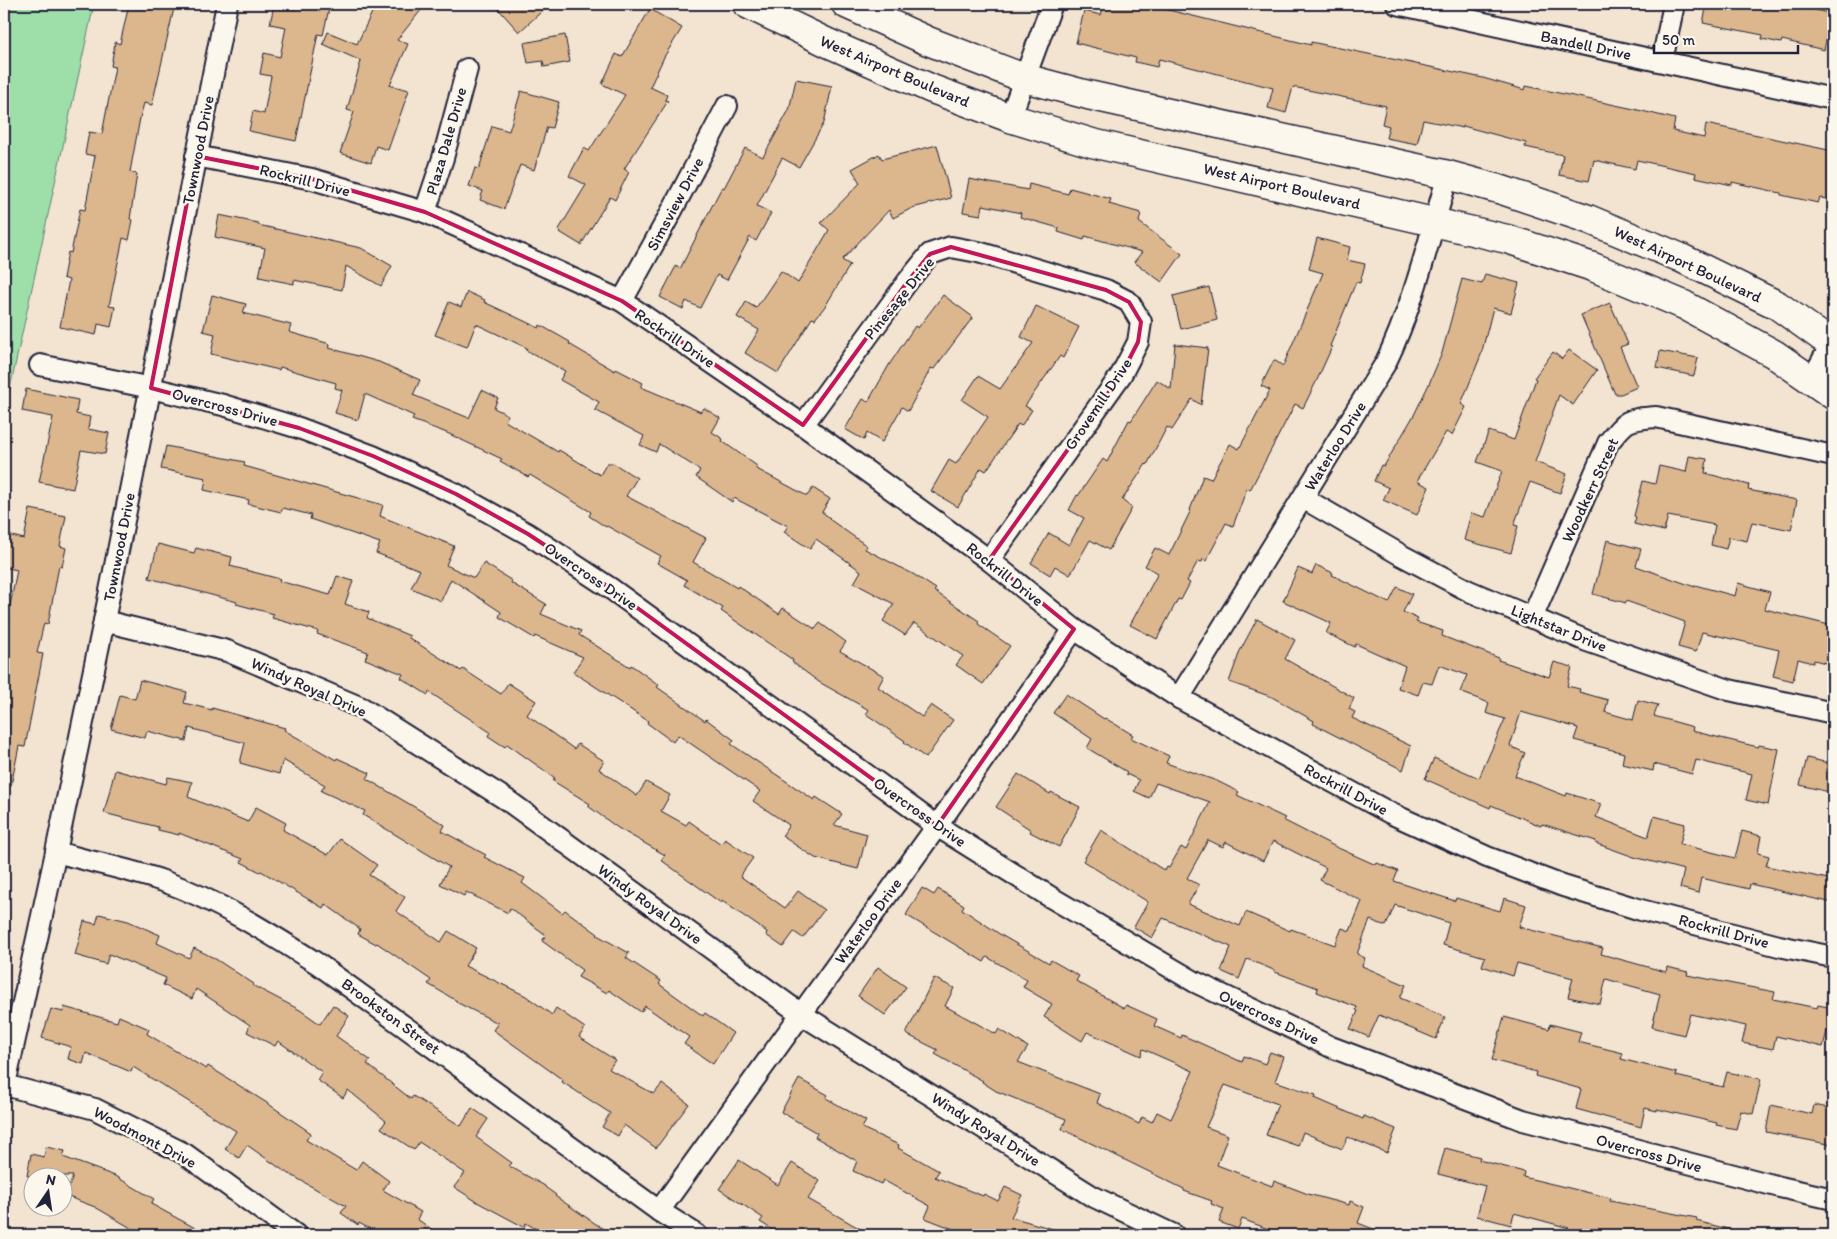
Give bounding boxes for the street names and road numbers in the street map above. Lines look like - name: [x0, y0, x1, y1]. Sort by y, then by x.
- street label: Bandell Drive: [1539, 26, 1633, 64]
- street label: West Airport Boulevard: [817, 31, 973, 111]
- street label: Plaza Dale Drive: [422, 85, 471, 197]
- street label: Townwood Drive: [178, 94, 218, 206]
- street label: Simsview Drive: [642, 154, 708, 254]
- street label: West Airport Boulevard: [1202, 159, 1363, 213]
- street label: Rockrill Drive: [258, 160, 352, 200]
- street label: West Airport Boulevard: [1611, 221, 1765, 307]
- street label: Pinesage Drive: [860, 253, 938, 343]
- street label: Rockrill Drive: [631, 304, 719, 372]
- street label: Grovemill Drive: [1060, 354, 1136, 454]
- street label: Overcross Drive: [170, 384, 280, 430]
- street label: Waterloo Drive: [1300, 398, 1370, 494]
- street label: Woodkerr Street: [1558, 435, 1622, 545]
- street label: Townwood Drive: [99, 491, 139, 603]
- street label: Overcross Drive: [541, 538, 641, 614]
- street label: Rockrill Drive: [963, 538, 1047, 610]
- street label: Lightstar Drive: [1508, 600, 1610, 656]
- street label: Windy Royal Drive: [248, 653, 370, 721]
- street label: Rockrill Drive: [1301, 759, 1391, 819]
- street label: Overcross Drive: [870, 773, 970, 851]
- street label: Windy Royal Drive: [594, 860, 706, 948]
- street label: Waterloo Drive: [830, 874, 906, 968]
- street label: Rockrill Drive: [1677, 910, 1771, 952]
- street label: Brookston Street: [338, 974, 444, 1058]
- street label: Overcross Drive: [1216, 985, 1322, 1049]
- street label: Windy Royal Drive: [928, 1088, 1044, 1170]
- street label: Woodmont Drive: [90, 1102, 200, 1172]
- street label: Overcross Drive: [1594, 1130, 1704, 1176]

